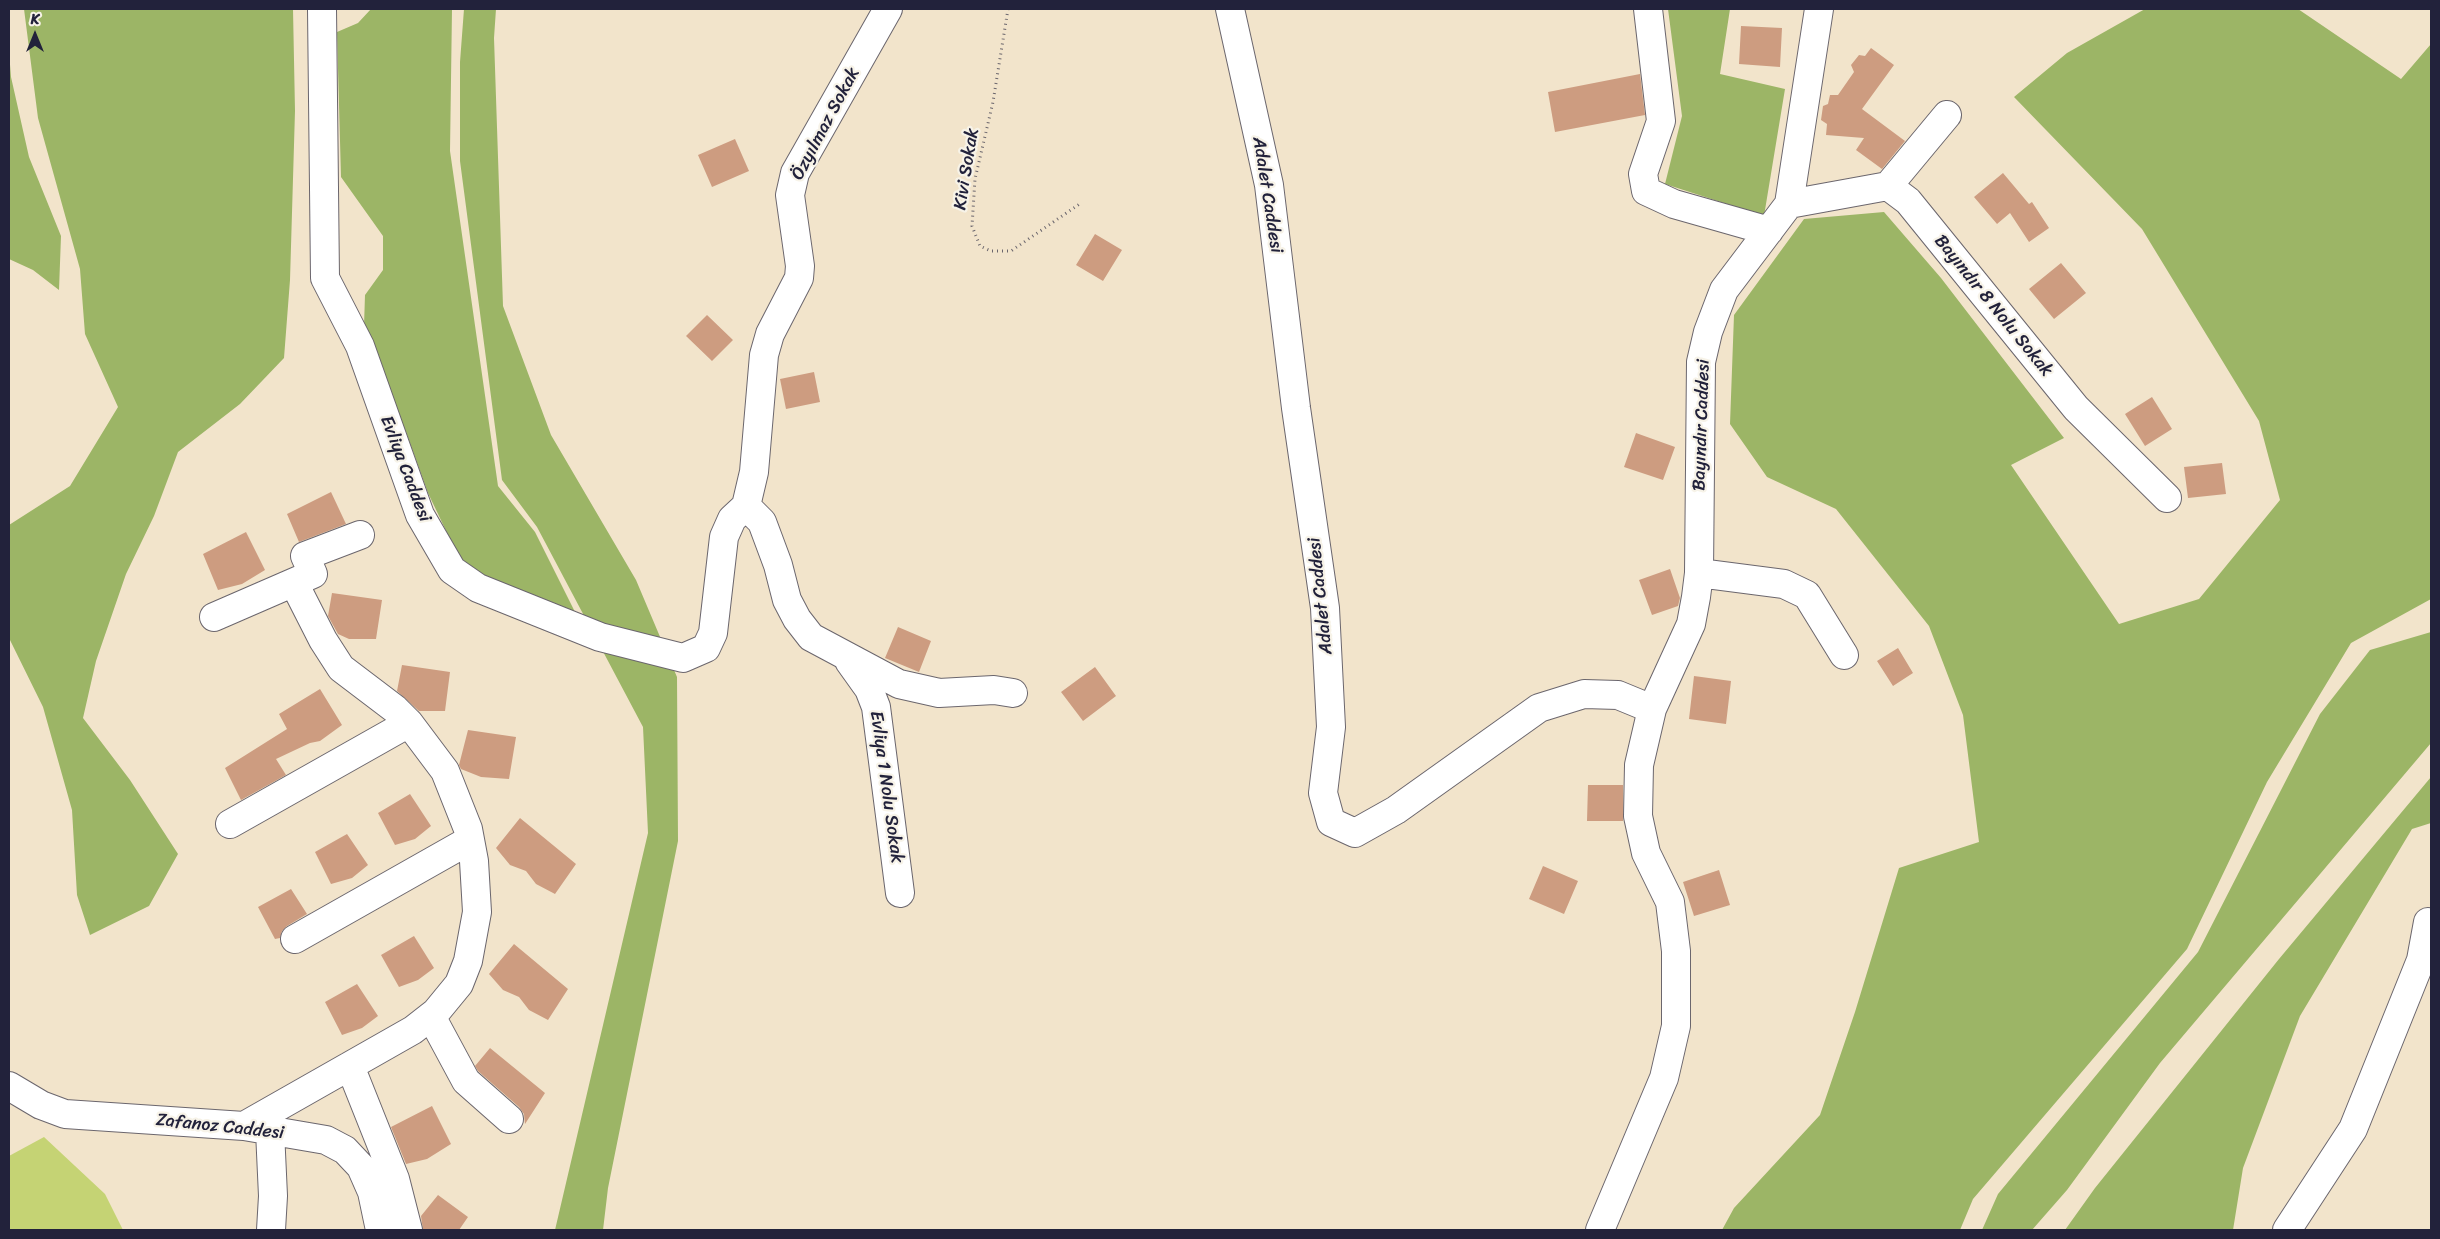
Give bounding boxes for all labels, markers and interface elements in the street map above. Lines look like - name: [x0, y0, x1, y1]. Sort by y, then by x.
- text: K: [31, 7, 39, 32]
- north arrow: [10, 10, 60, 60]
- street label: Özyılmaz Sokak: [787, 64, 865, 184]
- street label: Kivi Sokak: [950, 127, 984, 211]
- street label: Adalet Caddesi: [1247, 135, 1287, 255]
- street label: Bayındır 8 Nolu Sokak: [1929, 231, 2057, 381]
- street label: Bayındır Caddesi: [1689, 359, 1715, 491]
- street label: Evliya Caddesi: [375, 413, 435, 525]
- street label: Adalet Caddesi: [1304, 536, 1338, 656]
- street label: Evliya 1 Nolu Sokak: [865, 710, 907, 864]
- street label: Zafanoz Caddesi: [155, 1110, 285, 1144]

